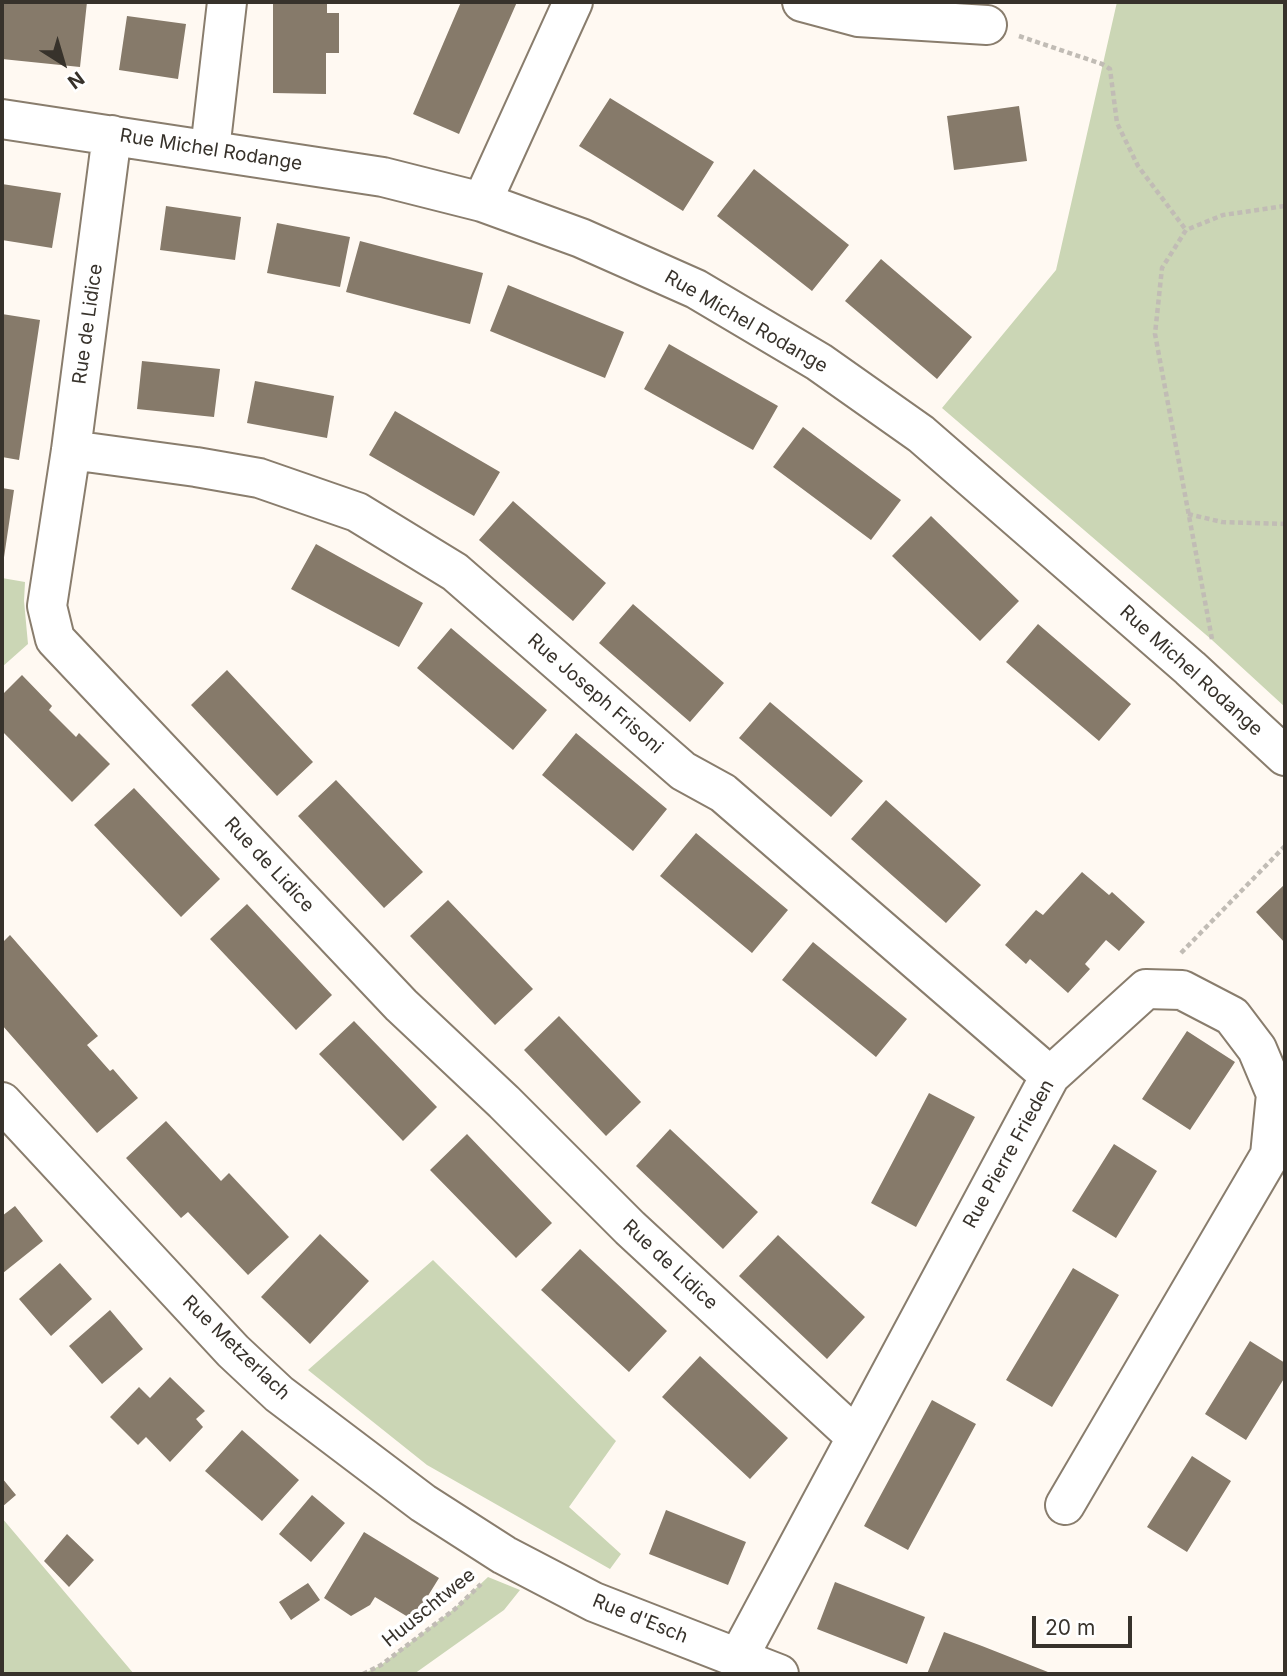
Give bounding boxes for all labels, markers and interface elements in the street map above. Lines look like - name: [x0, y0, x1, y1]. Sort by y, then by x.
- north arrow: [28, 28, 98, 98]
- text: N: [63, 67, 89, 94]
- street label: Rue Michel Rodange: [118, 124, 304, 176]
- street label: Rue de Lidice: [68, 262, 108, 386]
- street label: Rue Michel Rodange: [660, 266, 832, 378]
- street label: Rue Michel Rodange: [1115, 601, 1267, 741]
- street label: Rue Joseph Frisoni: [523, 629, 667, 759]
- street label: Rue de Lidice: [219, 813, 319, 917]
- street label: Rue Pierre Frieden: [959, 1076, 1059, 1232]
- street label: Rue de Lidice: [618, 1215, 722, 1315]
- street label: Rue Metzerlach: [178, 1291, 294, 1405]
- street label: Huuschtwee: [378, 1564, 480, 1652]
- street label: Rue d'Esch: [589, 1590, 691, 1648]
- scale bar: [1035, 1602, 1135, 1646]
- text: 20 m: [1045, 1615, 1095, 1640]

